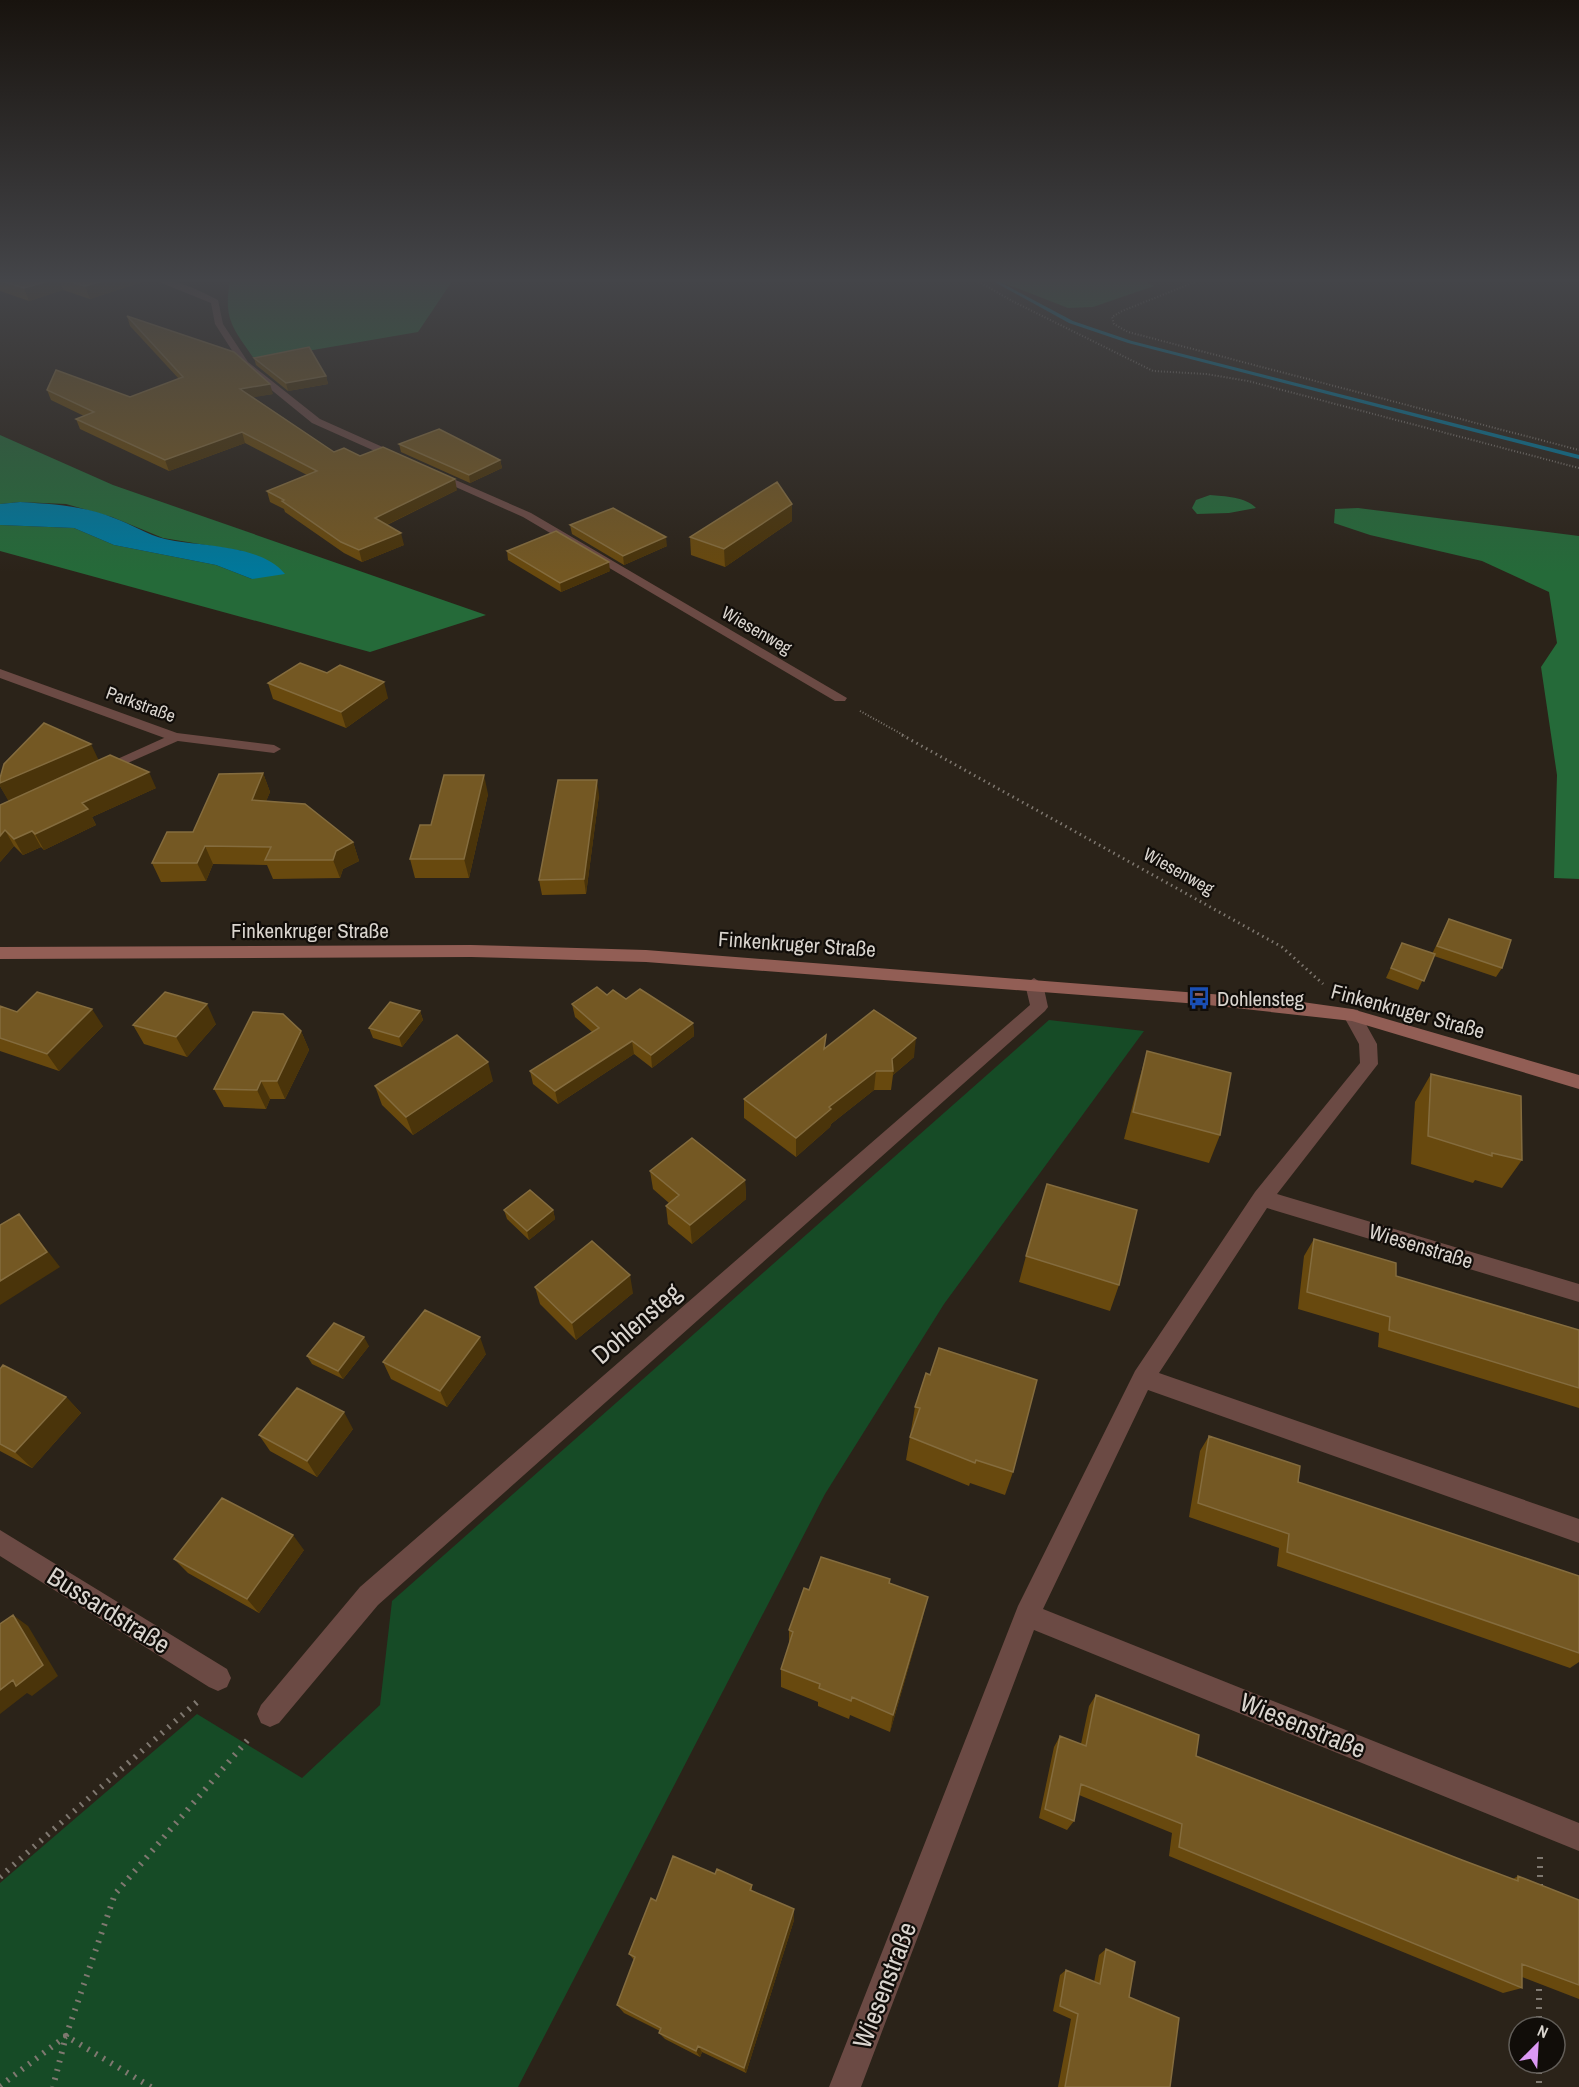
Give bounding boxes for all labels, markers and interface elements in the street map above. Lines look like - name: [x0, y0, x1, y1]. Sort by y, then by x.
- street label: Wiesenweg: [717, 600, 797, 660]
- street label: Parkstraße: [103, 680, 179, 728]
- street label: Wiesenweg: [1139, 841, 1219, 901]
- street label: Finkenkruger Straße: [231, 916, 389, 945]
- street label: Finkenkruger Straße: [717, 924, 877, 964]
- street label: Finkenkruger Straße: [1328, 977, 1488, 1045]
- place label: Dohlensteg: [1217, 984, 1305, 1013]
- bus stop icon: Dohlensteg: [1186, 985, 1212, 1011]
- street label: Wiesenstraße: [1366, 1216, 1476, 1276]
- street label: Dohlensteg: [584, 1274, 688, 1372]
- street label: Bussardstraße: [41, 1558, 177, 1662]
- street label: Wiesenstraße: [1235, 1684, 1371, 1766]
- street label: Wiesenstraße: [844, 1917, 924, 2053]
- north arrow: [1507, 2015, 1567, 2075]
- text: N: [1534, 2019, 1552, 2043]

